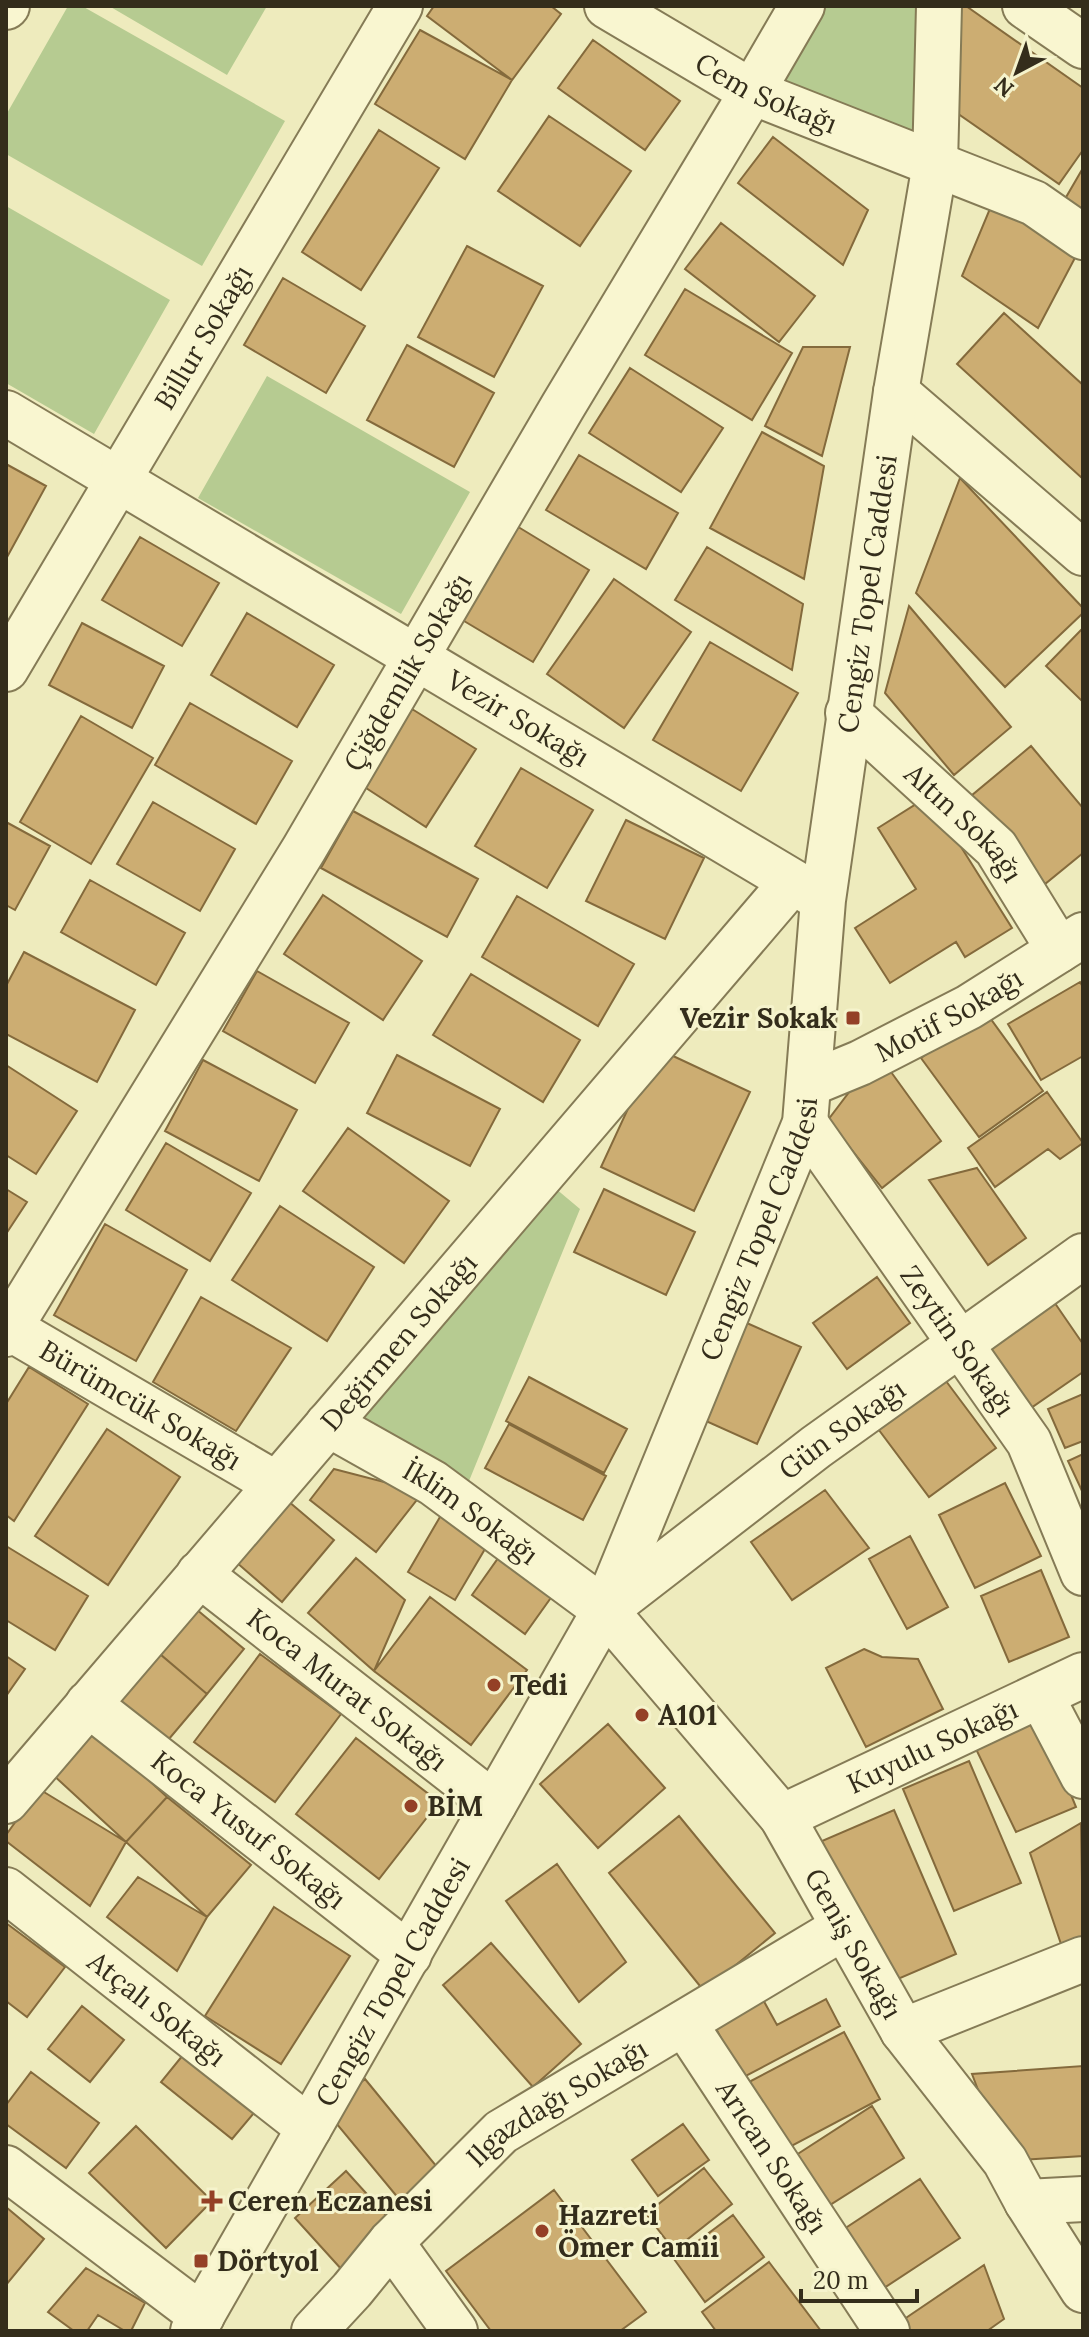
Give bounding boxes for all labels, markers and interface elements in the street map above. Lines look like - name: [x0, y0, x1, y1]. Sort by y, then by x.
- north arrow: [977, 32, 1057, 112]
- street label: Cem Sokağı: [689, 44, 842, 142]
- text: N: [988, 71, 1019, 103]
- street label: Billur Sokağı: [146, 258, 260, 416]
- street label: Cengiz Topel Caddesi: [829, 452, 905, 735]
- street label: Çiğdemlik Sokağı: [335, 567, 479, 778]
- street label: Vezir Sokağı: [439, 661, 596, 774]
- street label: Altın Sokağı: [896, 755, 1031, 889]
- street label: Motif Sokağı: [869, 960, 1029, 1070]
- place label: Vezir Sokak: [680, 1000, 837, 1036]
- marker: Vezir Sokak: [844, 1009, 862, 1027]
- street label: Cengiz Topel Caddesi: [691, 1096, 825, 1366]
- street label: Değirmen Sokağı: [313, 1246, 485, 1438]
- street label: Zeytin Sokağı: [893, 1258, 1023, 1423]
- street label: Bürümcük Sokağı: [33, 1332, 248, 1478]
- street label: Gün Sokağı: [771, 1371, 912, 1487]
- street label: İklim Sokağı: [397, 1452, 546, 1573]
- street label: Koca Murat Sokağı: [240, 1600, 455, 1779]
- place label: Tedi: [510, 1667, 568, 1703]
- marker: Tedi: [485, 1676, 503, 1694]
- street label: Kuyulu Sokağı: [841, 1691, 1023, 1802]
- place label: A101: [658, 1697, 717, 1733]
- marker: A101: [633, 1706, 651, 1724]
- street label: Koca Yusuf Sokağı: [144, 1742, 353, 1917]
- place label: BİM: [427, 1788, 483, 1824]
- marker: BİM: [402, 1797, 420, 1815]
- street label: Cengiz Topel Caddesi: [307, 1851, 478, 2113]
- street label: Geniş Sokağı: [797, 1862, 910, 2025]
- street label: Atçalı Sokağı: [80, 1943, 233, 2074]
- street label: Ilgazdağı Sokağı: [459, 2031, 654, 2174]
- street label: Arıcan Sokağı: [708, 2072, 836, 2240]
- place label: Ceren Eczanesi: [228, 2183, 432, 2219]
- marker: Ceren Eczanesi: [203, 2192, 221, 2210]
- place label: Hazreti Ömer Camii: [558, 2197, 719, 2265]
- marker: Hazreti Ömer Camii: [533, 2222, 551, 2240]
- place label: Dörtyol: [217, 2243, 319, 2279]
- marker: Dörtyol: [192, 2252, 210, 2270]
- scale bar: [801, 2253, 917, 2303]
- text: 20 m: [813, 2265, 869, 2296]

